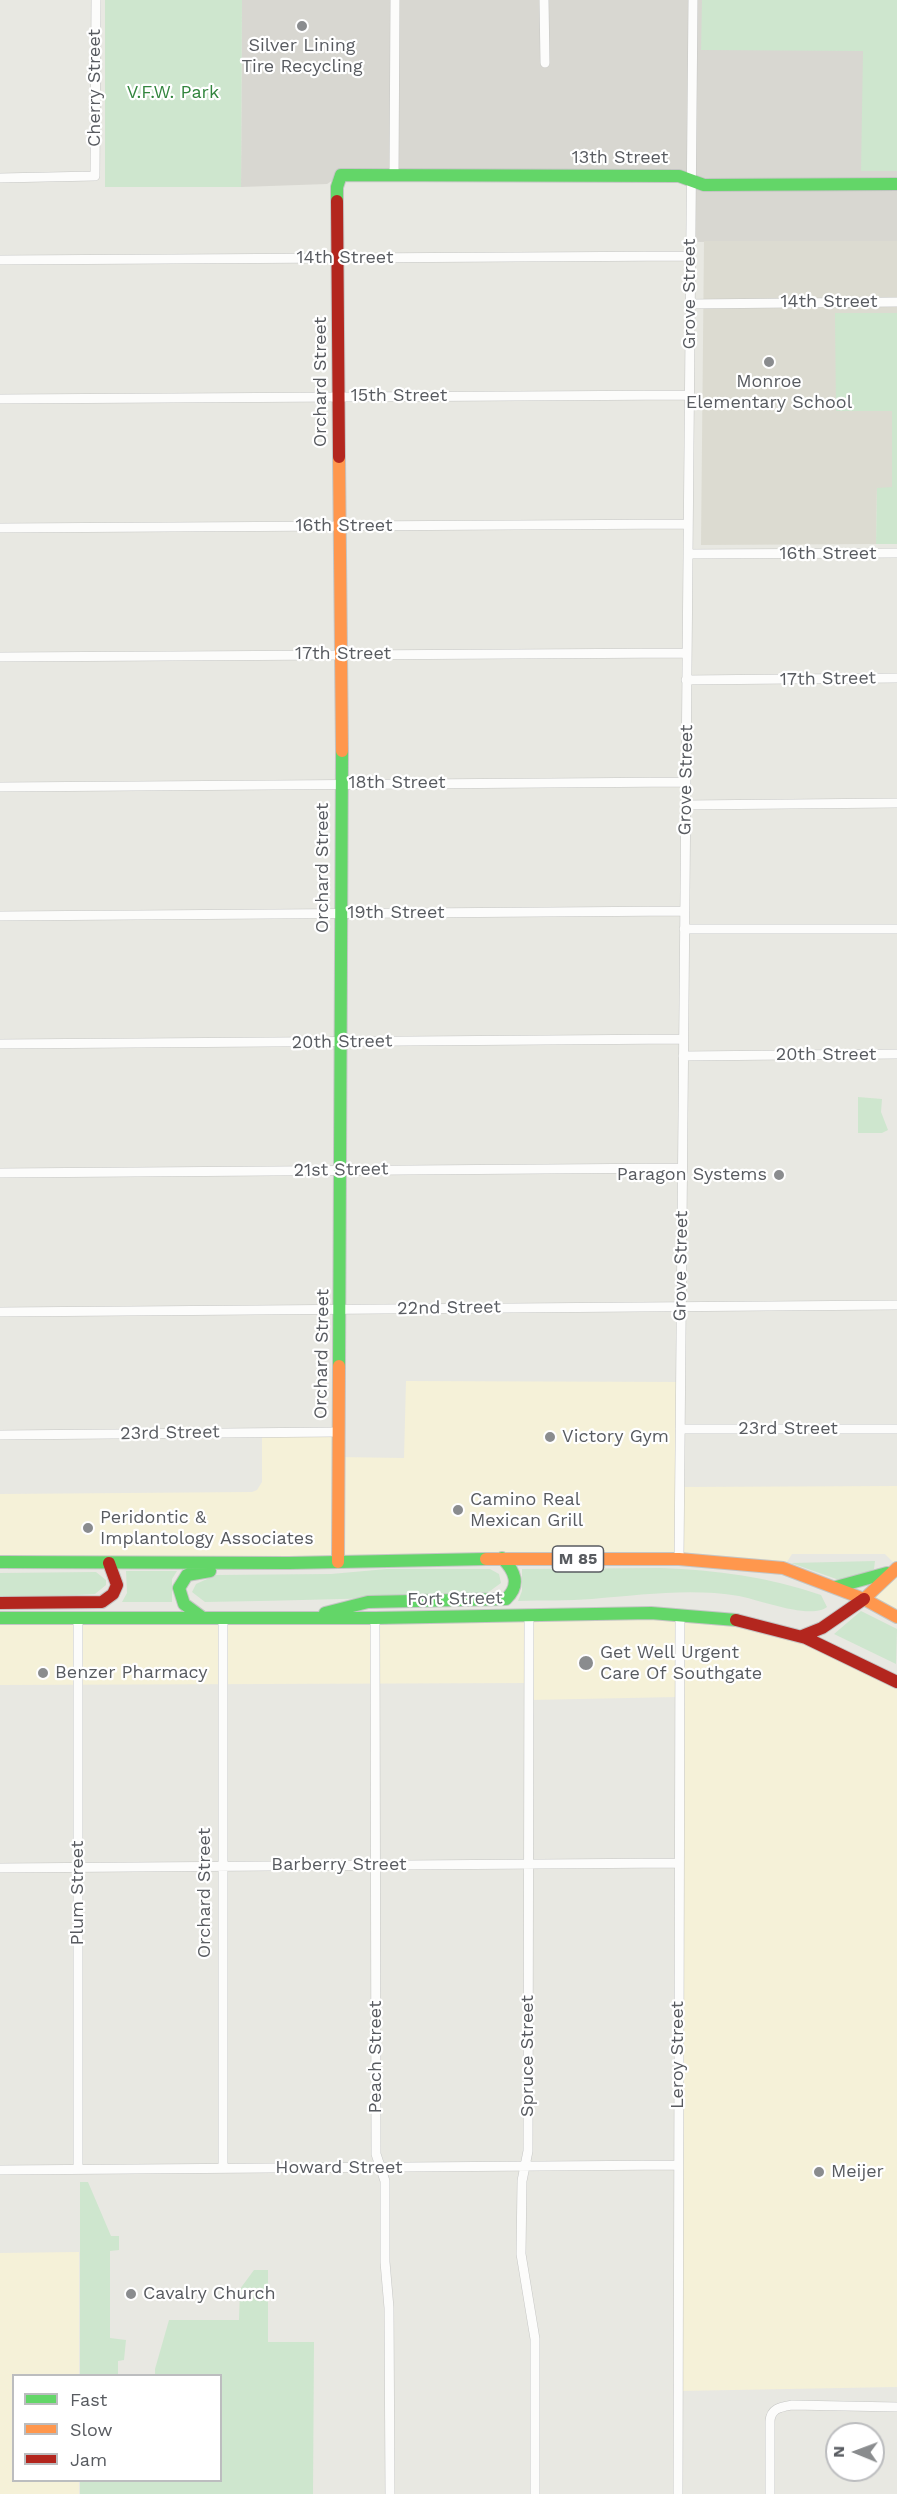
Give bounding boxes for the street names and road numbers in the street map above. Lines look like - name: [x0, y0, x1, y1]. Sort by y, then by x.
- street label: Cherry Street: [84, 29, 106, 147]
- street label: 13th Street: [572, 147, 668, 169]
- street label: Grove Street: [679, 239, 701, 349]
- street label: 14th Street: [296, 247, 394, 269]
- street label: 14th Street: [780, 291, 878, 313]
- street label: Orchard Street: [310, 317, 332, 447]
- street label: 15th Street: [351, 385, 447, 407]
- street label: 16th Street: [296, 515, 392, 537]
- street label: 16th Street: [780, 543, 876, 565]
- street label: 17th Street: [295, 643, 391, 665]
- street label: 17th Street: [780, 667, 876, 691]
- street label: Grove Street: [674, 724, 698, 836]
- street label: 18th Street: [348, 772, 446, 794]
- street label: Orchard Street: [312, 803, 334, 933]
- street label: 19th Street: [347, 902, 445, 924]
- street label: 20th Street: [291, 1030, 393, 1054]
- street label: 20th Street: [776, 1044, 876, 1066]
- street label: 21st Street: [293, 1158, 389, 1182]
- street label: Grove Street: [669, 1210, 693, 1322]
- street label: Orchard Street: [310, 1289, 334, 1419]
- street label: 22nd Street: [397, 1296, 501, 1320]
- street label: 23rd Street: [738, 1418, 838, 1440]
- street label: 23rd Street: [120, 1421, 220, 1445]
- road number: M 85: [552, 1546, 604, 1572]
- street label: Fort Street: [407, 1587, 503, 1611]
- street label: Orchard Street: [194, 1828, 216, 1958]
- street label: Plum Street: [67, 1840, 89, 1946]
- street label: Barberry Street: [271, 1854, 407, 1876]
- street label: Spruce Street: [517, 1995, 539, 2117]
- street label: Peach Street: [365, 2001, 387, 2113]
- street label: Leroy Street: [667, 2001, 689, 2109]
- street label: Howard Street: [275, 2157, 403, 2179]

